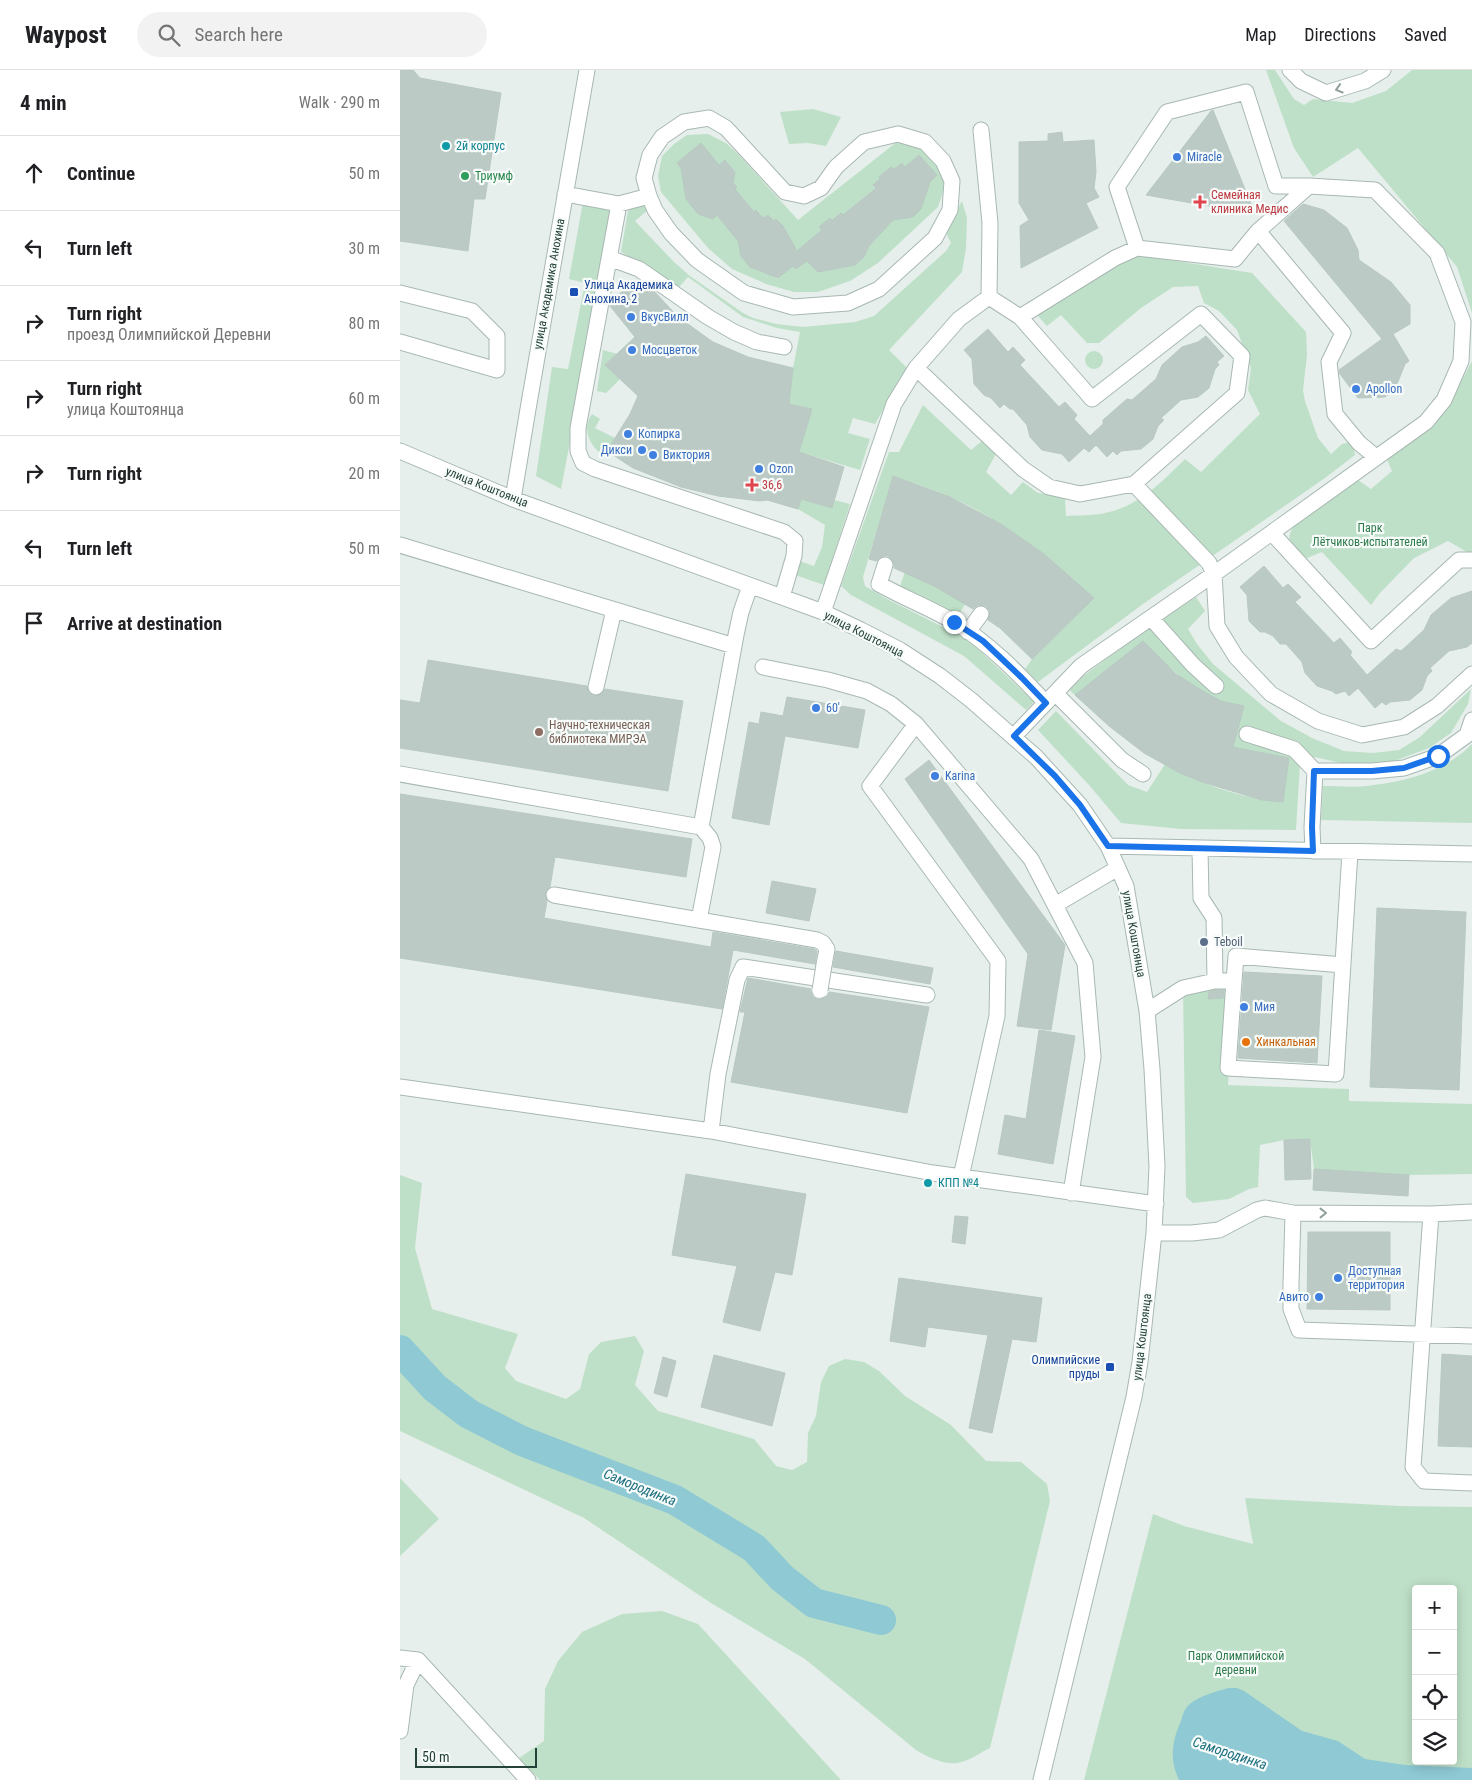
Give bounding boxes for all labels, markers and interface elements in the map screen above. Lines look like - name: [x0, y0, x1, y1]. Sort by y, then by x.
- search box: [137, 12, 487, 57]
- text: Waypost: [25, 21, 107, 49]
- icon: search: [155, 21, 183, 49]
- text: Search here: [195, 23, 283, 46]
- text: Map: [1245, 24, 1276, 45]
- text: Directions: [1304, 24, 1376, 45]
- text: Saved: [1404, 24, 1447, 45]
- one-way arrow: [1335, 84, 1343, 94]
- text: 4 min: [20, 91, 67, 115]
- text: Walk · 290 m: [299, 93, 380, 112]
- place label: 2й корпус: [456, 139, 505, 153]
- marker: 2й корпус: [440, 140, 452, 152]
- place label: Miracle: [1187, 150, 1222, 164]
- marker: Miracle: [1171, 151, 1183, 163]
- icon: ahead: [20, 159, 48, 187]
- text: Continue: [67, 162, 135, 185]
- text: 50 m: [348, 164, 380, 183]
- place label: Триумф: [475, 169, 513, 183]
- marker: Триумф: [459, 170, 471, 182]
- place label: Семейная клиника Медис: [1211, 188, 1289, 216]
- marker: Семейная клиника Медис: [1193, 195, 1207, 209]
- street label: улица Академика Анохина: [531, 217, 567, 350]
- icon: left: [20, 234, 48, 262]
- text: Turn left: [67, 237, 132, 260]
- text: 30 m: [348, 239, 380, 258]
- place label: Улица Академика Анохина, 2: [584, 278, 673, 306]
- marker: Улица Академика Анохина, 2: [568, 286, 580, 298]
- text: Turn right: [67, 302, 142, 325]
- icon: right: [20, 309, 48, 337]
- place label: ВкусВилл: [641, 310, 689, 324]
- marker: ВкусВилл: [625, 311, 637, 323]
- text: 80 m: [348, 314, 380, 333]
- text: проезд Олимпийской Деревни: [67, 325, 271, 344]
- place label: Мосцветок: [642, 343, 697, 357]
- marker: Мосцветок: [626, 344, 638, 356]
- text: Turn right: [67, 377, 142, 400]
- place label: Apollon: [1366, 382, 1402, 396]
- marker: Apollon: [1350, 383, 1362, 395]
- icon: right: [20, 384, 48, 412]
- text: 60 m: [348, 389, 380, 408]
- text: улица Коштоянца: [67, 400, 184, 419]
- place label: Копирка: [638, 427, 680, 441]
- marker: Копирка: [622, 428, 634, 440]
- place label: Дикси: [601, 443, 632, 457]
- marker: Дикси: [636, 444, 648, 456]
- place label: Виктория: [663, 448, 710, 462]
- marker: Виктория: [647, 449, 659, 461]
- icon: right: [20, 459, 48, 487]
- text: Turn right: [67, 462, 142, 485]
- place label: Ozon: [769, 462, 793, 476]
- marker: Ozon: [753, 463, 765, 475]
- text: 20 m: [348, 464, 380, 483]
- street label: улица Коштоянца: [444, 464, 530, 510]
- place label: 36,6: [762, 478, 782, 492]
- marker: 36,6: [746, 479, 758, 491]
- park label: Парк Лётчиков-испытателей: [1312, 521, 1428, 549]
- icon: left: [20, 534, 48, 562]
- text: Turn left: [67, 537, 132, 560]
- text: 50 m: [348, 539, 380, 558]
- street label: улица Коштоянца: [822, 608, 906, 660]
- icon: arrive: [20, 609, 48, 637]
- route end: [943, 611, 966, 634]
- text: Arrive at destination: [67, 612, 222, 635]
- place label: 60': [826, 701, 840, 715]
- marker: 60': [810, 702, 822, 714]
- place label: Научно-техническая библиотека МИРЭА: [549, 718, 650, 746]
- marker: Научно-техническая библиотека МИРЭА: [533, 726, 545, 738]
- route start: [1427, 745, 1450, 768]
- place label: Karina: [945, 769, 976, 783]
- marker: Karina: [929, 770, 941, 782]
- street label: улица Коштоянца: [1119, 890, 1149, 979]
- place label: Teboil: [1214, 935, 1243, 949]
- marker: Teboil: [1198, 936, 1210, 948]
- place label: Мия: [1254, 1000, 1275, 1014]
- marker: Мия: [1238, 1001, 1250, 1013]
- place label: Хинкальная: [1256, 1035, 1316, 1049]
- marker: Хинкальная: [1240, 1036, 1252, 1048]
- place label: КПП №4: [938, 1176, 979, 1190]
- marker: КПП №4: [922, 1177, 934, 1189]
- one-way arrow: [1319, 1208, 1327, 1218]
- place label: Доступная территория: [1348, 1264, 1405, 1292]
- marker: Доступная территория: [1332, 1272, 1344, 1284]
- place label: Авито: [1279, 1290, 1309, 1304]
- marker: Авито: [1313, 1291, 1325, 1303]
- street label: улица Коштоянца: [1130, 1292, 1154, 1381]
- place label: Олимпийские пруды: [1031, 1353, 1100, 1381]
- marker: Олимпийские пруды: [1104, 1361, 1116, 1373]
- water label: Самородинка: [601, 1465, 679, 1509]
- map controls: [1412, 1585, 1457, 1765]
- button: +: [1412, 1585, 1457, 1630]
- button: −: [1412, 1630, 1457, 1675]
- park label: Парк Олимпийской деревни: [1188, 1649, 1284, 1677]
- button: locate: [1412, 1675, 1457, 1720]
- button: layers: [1412, 1720, 1457, 1765]
- water label: Самородинка: [1191, 1734, 1269, 1772]
- scale bar: [415, 1745, 538, 1768]
- text: 50 m: [422, 1749, 450, 1765]

